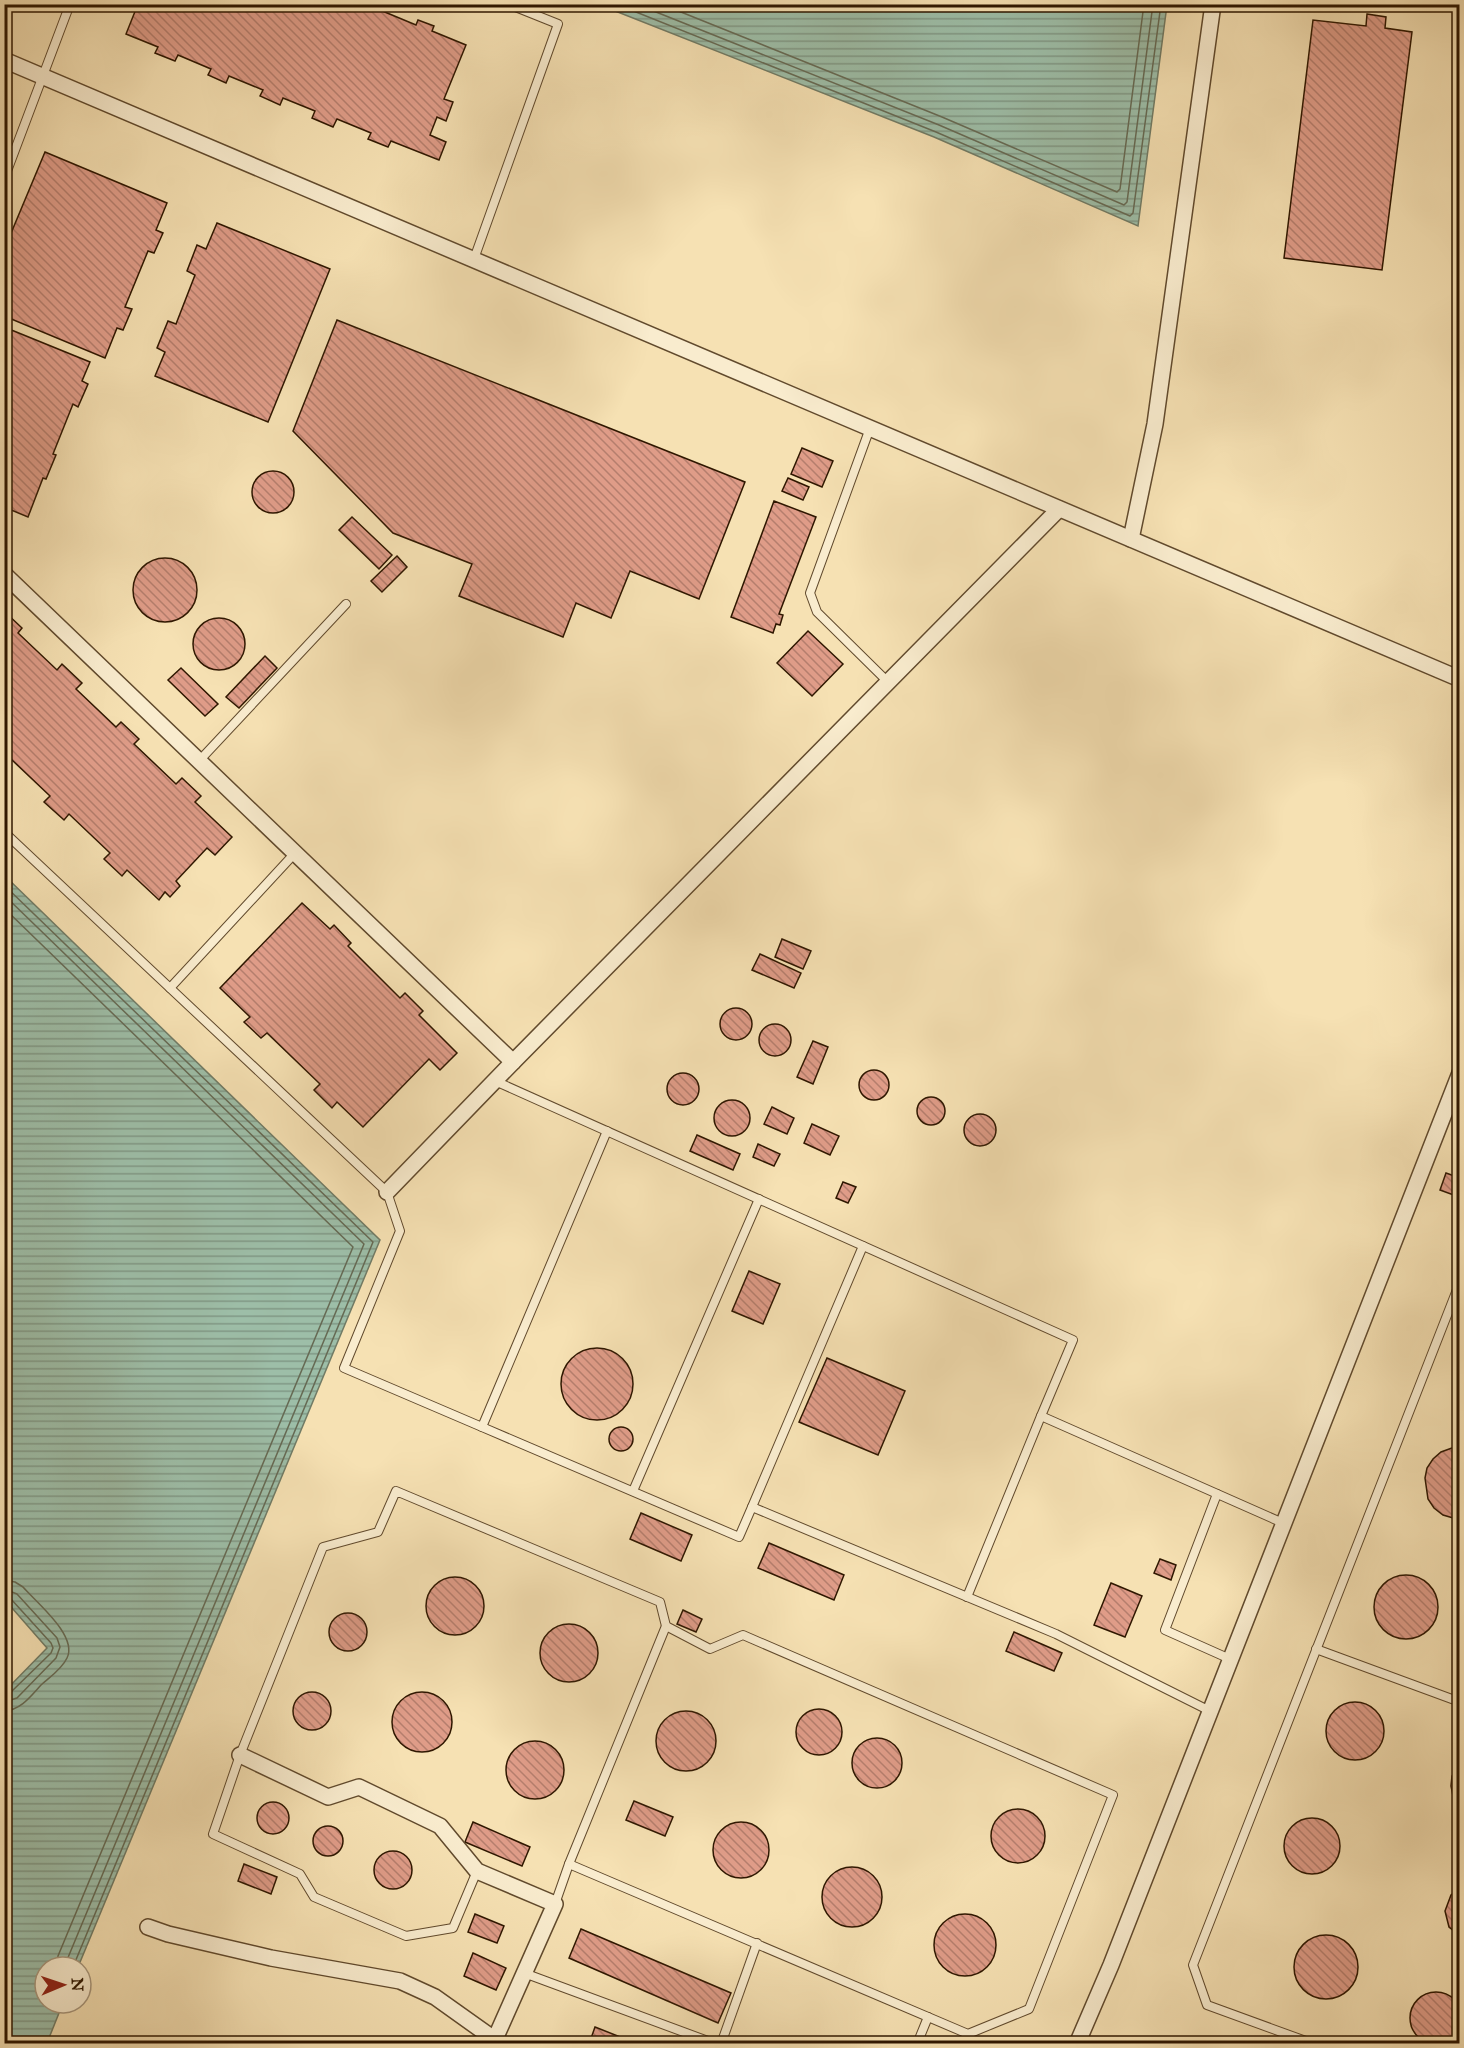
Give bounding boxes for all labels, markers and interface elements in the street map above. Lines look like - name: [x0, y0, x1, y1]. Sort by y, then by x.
- north arrow: [33, 1955, 93, 2015]
- text: N: [68, 1977, 87, 1992]

